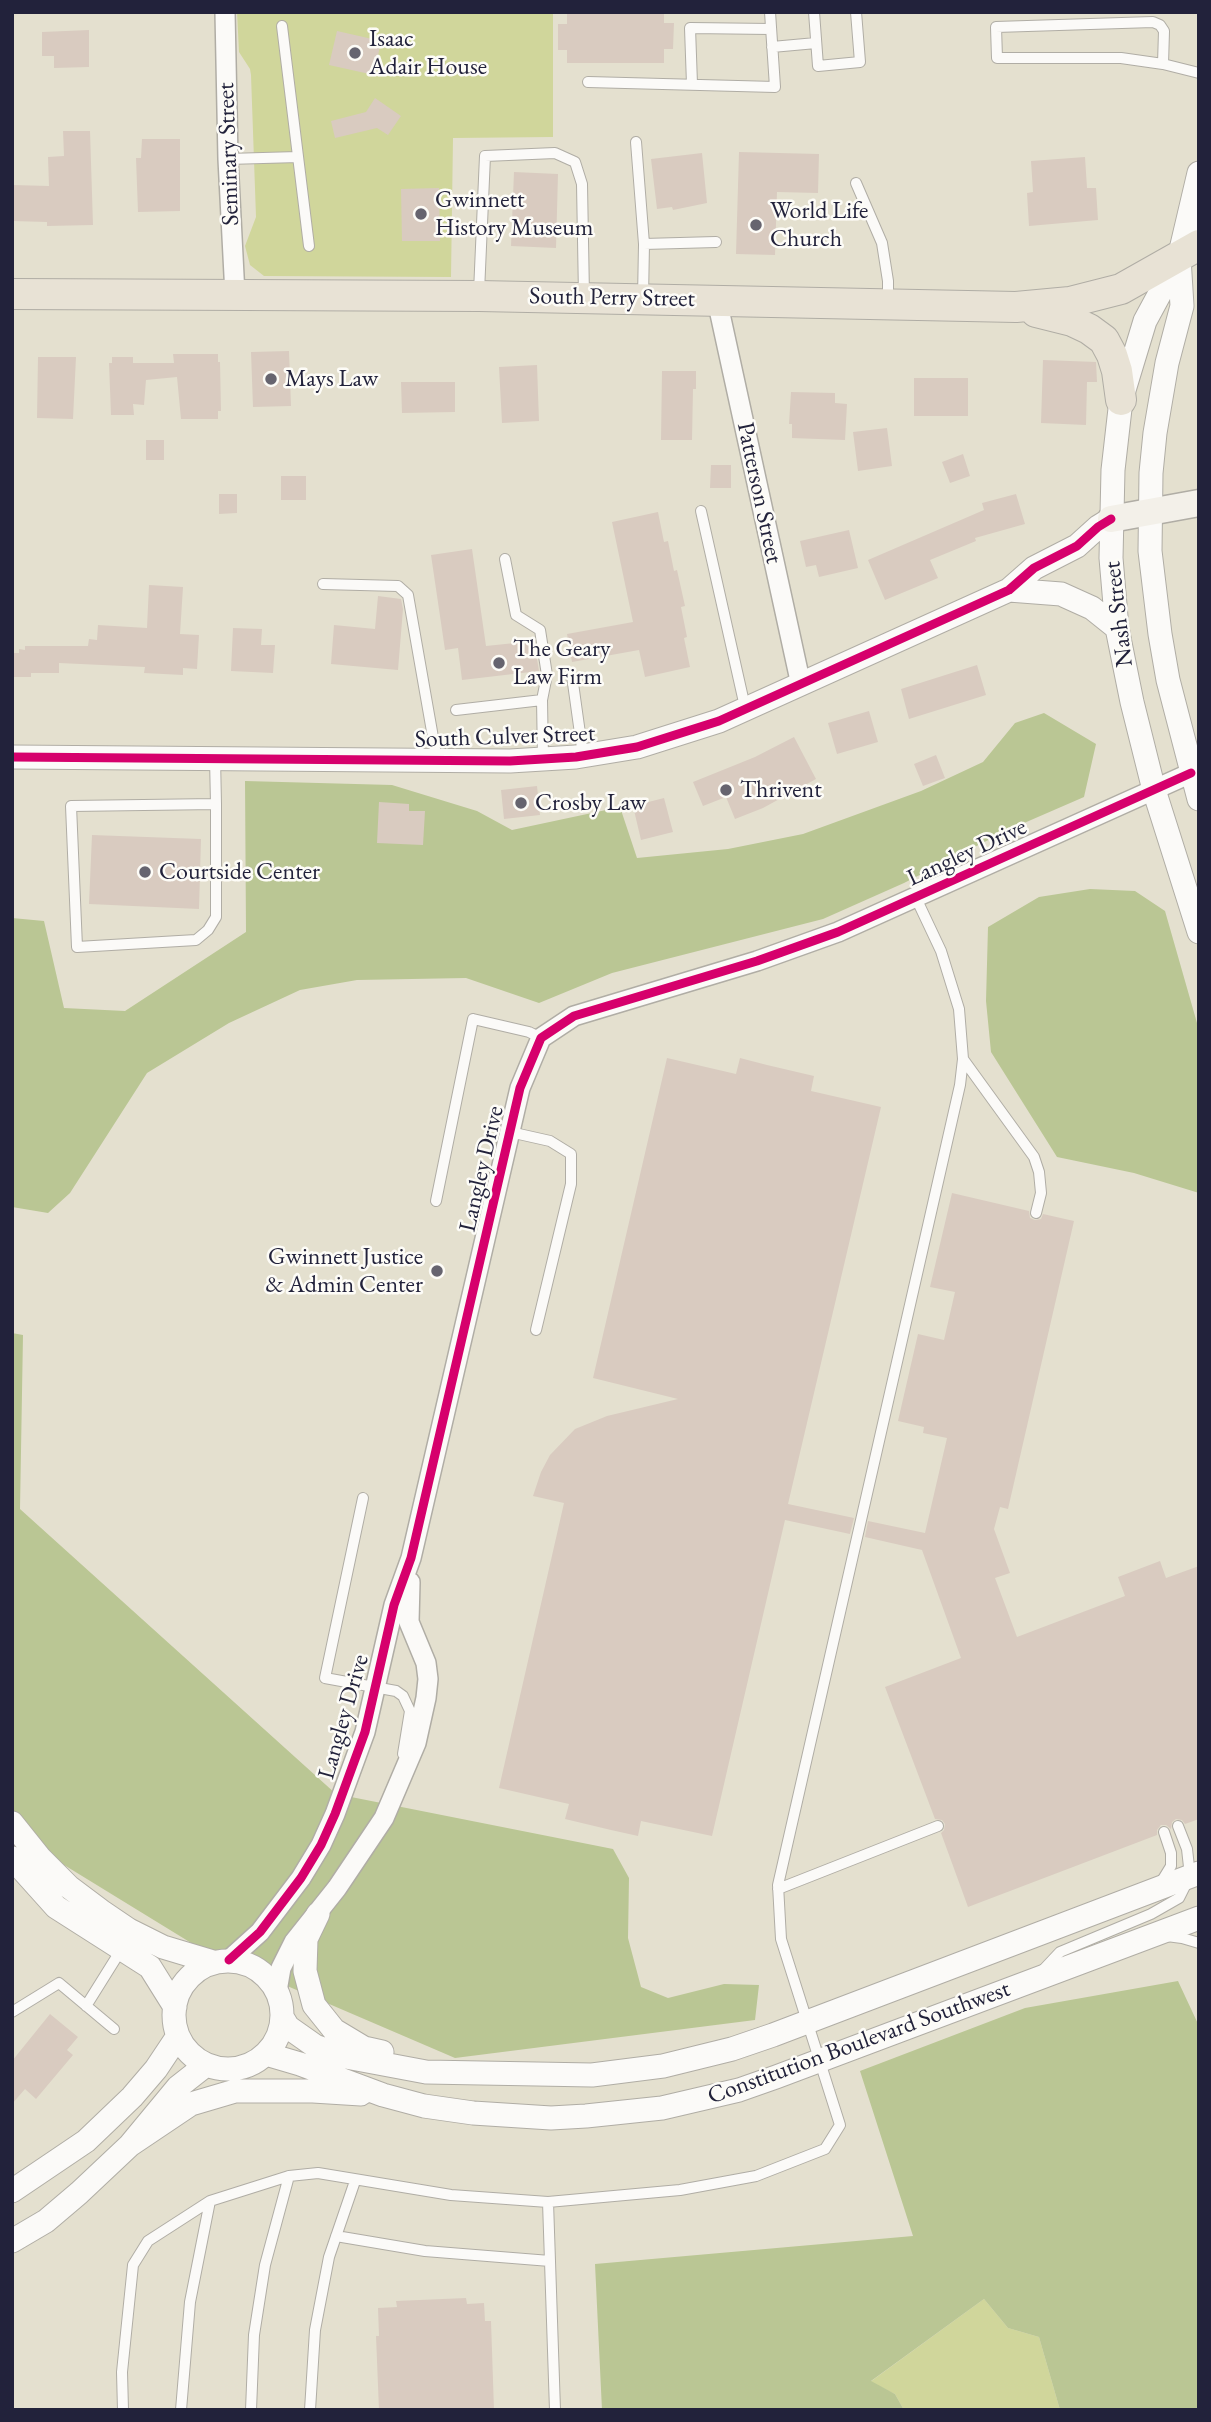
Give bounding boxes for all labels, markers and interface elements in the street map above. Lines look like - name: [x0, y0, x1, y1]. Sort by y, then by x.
- place label: Isaac Adair House: [369, 25, 487, 81]
- marker: Isaac Adair House: [347, 45, 363, 61]
- street label: Seminary Street: [212, 82, 246, 226]
- place label: Gwinnett History Museum: [435, 186, 594, 242]
- place label: World Life Church: [770, 197, 868, 253]
- marker: Gwinnett History Museum: [413, 206, 429, 222]
- marker: World Life Church: [748, 217, 764, 233]
- street label: South Perry Street: [529, 282, 695, 314]
- place label: Mays Law: [285, 365, 378, 393]
- marker: Mays Law: [263, 371, 279, 387]
- street label: Patterson Street: [730, 420, 788, 566]
- street label: Nash Street: [1098, 560, 1140, 668]
- place label: The Geary Law Firm: [513, 635, 611, 691]
- marker: The Geary Law Firm: [491, 655, 507, 671]
- street label: South Culver Street: [414, 719, 596, 755]
- place label: Thrivent: [740, 776, 822, 804]
- marker: Thrivent: [718, 782, 734, 798]
- place label: Crosby Law: [535, 789, 646, 817]
- marker: Crosby Law: [513, 795, 529, 811]
- street label: Langley Drive: [903, 813, 1031, 893]
- place label: Courtside Center: [159, 858, 320, 886]
- marker: Courtside Center: [137, 864, 153, 880]
- street label: Langley Drive: [454, 1103, 510, 1235]
- place label: Gwinnett Justice & Admin Center: [265, 1243, 423, 1299]
- marker: Gwinnett Justice & Admin Center: [429, 1263, 445, 1279]
- street label: Langley Drive: [312, 1651, 376, 1783]
- street label: Constitution Boulevard Southwest: [704, 1975, 1014, 2111]

